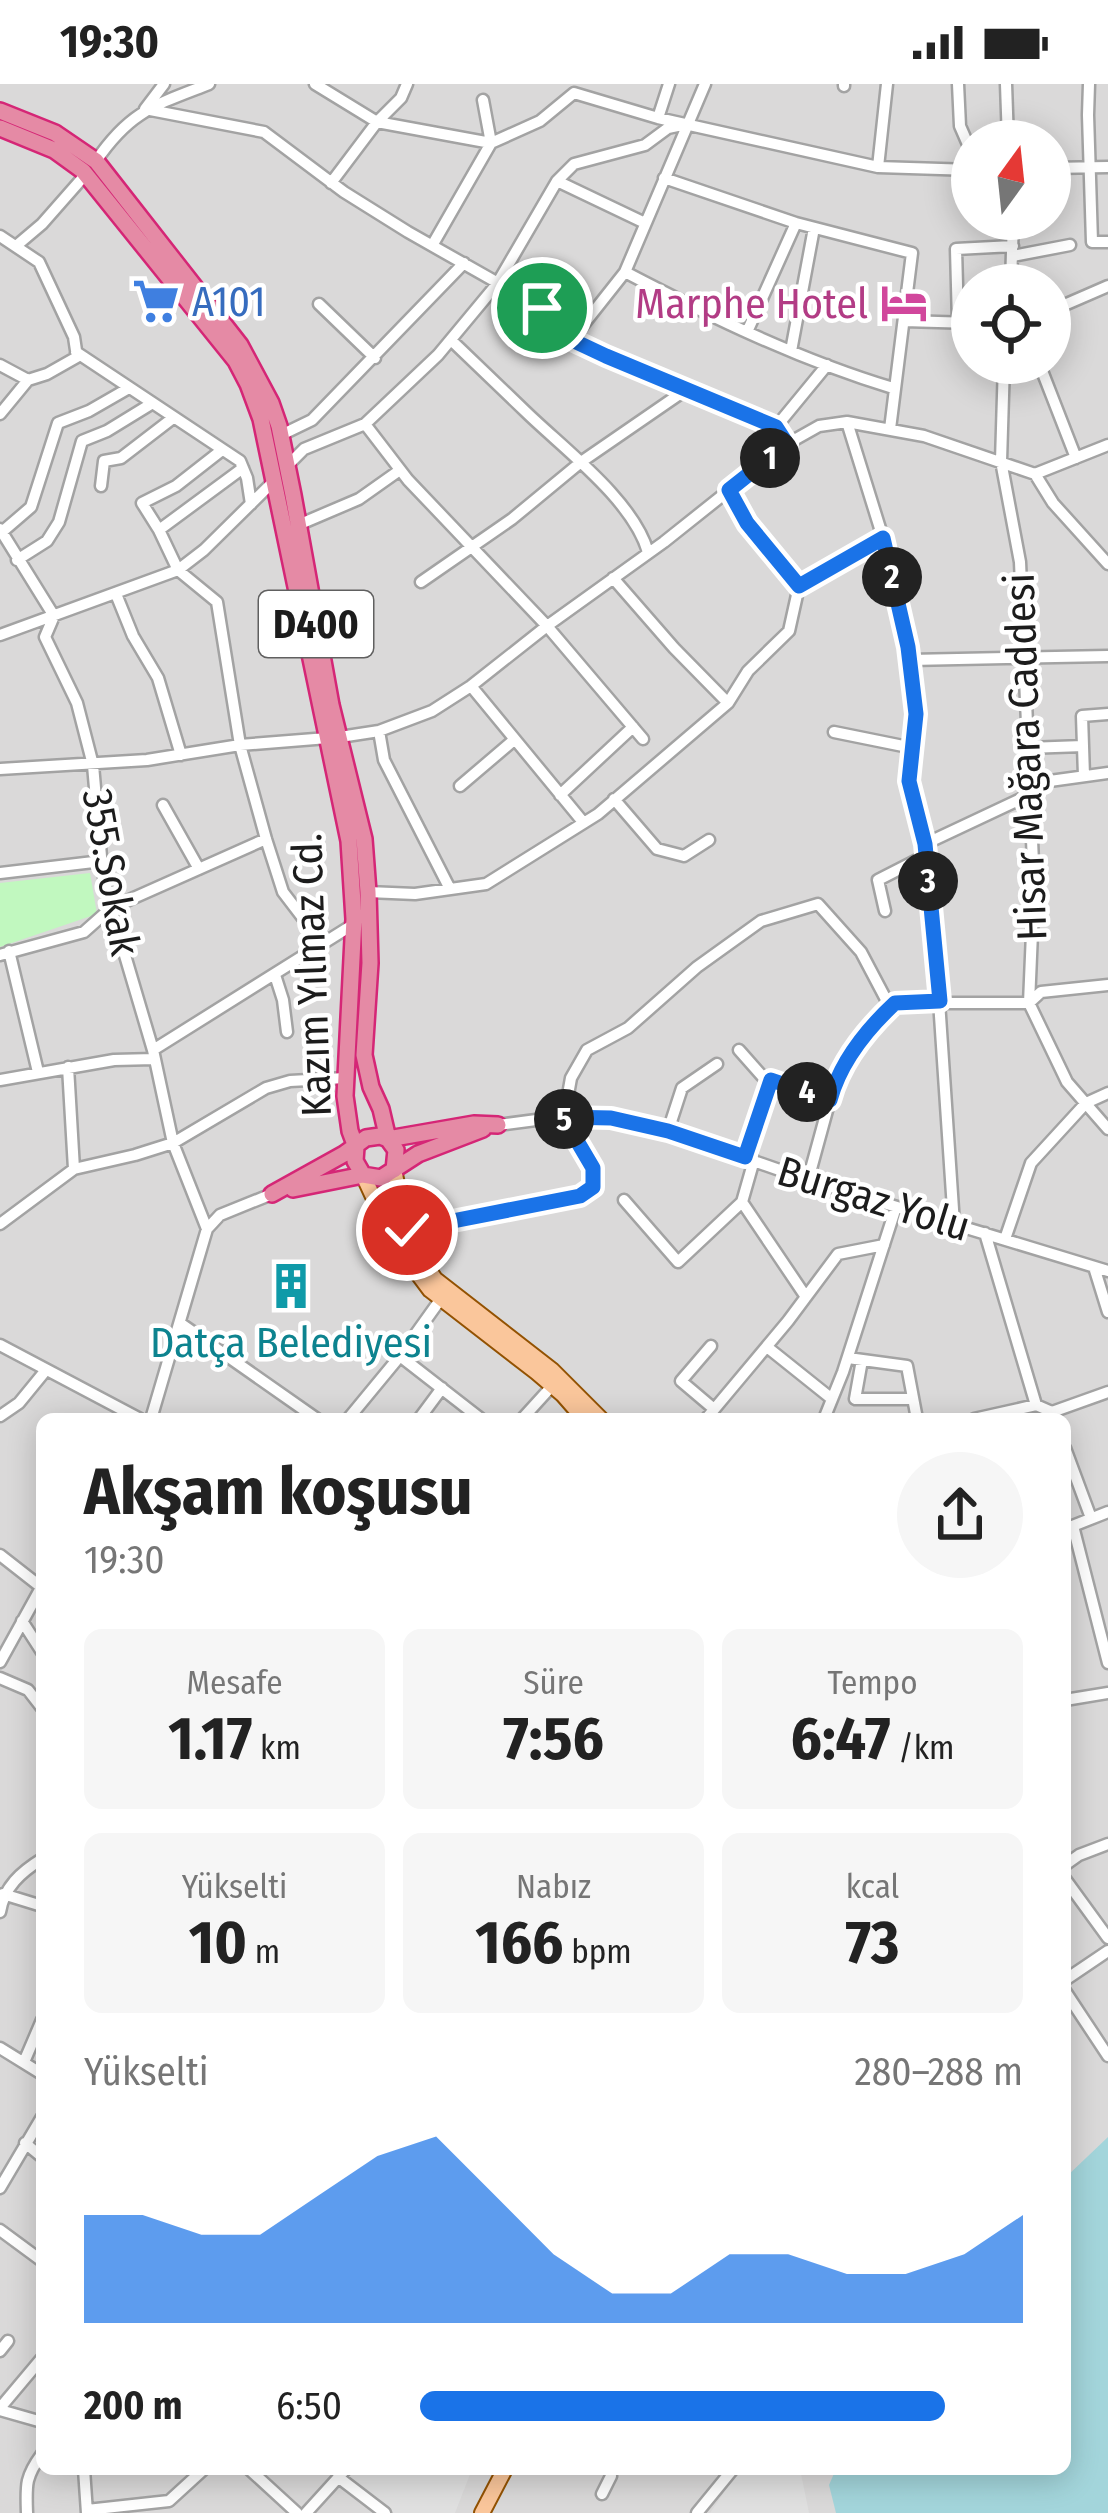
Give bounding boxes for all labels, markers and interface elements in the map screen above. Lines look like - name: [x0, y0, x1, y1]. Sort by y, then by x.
- text: 19:30: [60, 15, 159, 69]
- north arrow: [951, 120, 1071, 240]
- map controls: [951, 120, 1071, 384]
- pin: [491, 257, 593, 359]
- button: locate: [951, 264, 1071, 384]
- icon: arrive: [509, 275, 575, 341]
- supermarket icon: A101: [131, 276, 181, 326]
- place label: A101: [192, 277, 266, 327]
- hotel icon: Marphe Hotel: [879, 278, 929, 328]
- place label: Marphe Hotel: [635, 279, 868, 329]
- pin: 1: [740, 428, 800, 488]
- text: 1: [763, 438, 777, 478]
- pin: 2: [862, 547, 922, 607]
- text: 2: [884, 557, 900, 597]
- street label: Hisar Mağara Caddesi: [995, 572, 1057, 942]
- road number: D400: [259, 591, 373, 657]
- street label: 355.Sokak: [72, 785, 150, 960]
- street label: Kazım Yılmaz Cd.: [282, 832, 342, 1118]
- pin: 3: [898, 851, 958, 911]
- text: 3: [920, 861, 936, 901]
- pin: 4: [777, 1062, 837, 1122]
- text: 4: [799, 1072, 815, 1112]
- pin: 5: [534, 1089, 594, 1149]
- text: 5: [556, 1099, 572, 1139]
- street label: Burgaz Yolu: [771, 1146, 976, 1252]
- pin: [356, 1179, 458, 1281]
- icon: check: [374, 1197, 440, 1263]
- building icon: Datça Belediyesi: [266, 1261, 316, 1311]
- place label: Datça Belediyesi: [150, 1318, 432, 1368]
- text: Akşam koşusu: [84, 1452, 473, 1531]
- button: share: [897, 1452, 1023, 1578]
- text: 19:30: [84, 1537, 165, 1583]
- text: Mesafe: [187, 1663, 282, 1703]
- text: Süre: [523, 1663, 584, 1703]
- text: Tempo: [827, 1663, 918, 1703]
- text: 1.17: [168, 1703, 252, 1775]
- text: 7:56: [503, 1703, 604, 1775]
- text: 6:47: [791, 1703, 891, 1775]
- text: km: [252, 1728, 301, 1768]
- text: /km: [891, 1728, 954, 1768]
- text: Yükselti: [182, 1867, 287, 1907]
- text: Nabız: [516, 1867, 591, 1907]
- text: kcal: [846, 1867, 899, 1907]
- text: 10: [189, 1907, 247, 1979]
- text: 166: [475, 1907, 563, 1979]
- text: 73: [846, 1907, 899, 1979]
- text: m: [247, 1932, 280, 1972]
- text: bpm: [563, 1932, 632, 1972]
- text: Yükselti: [84, 2049, 209, 2095]
- text: 280–288 m: [855, 2049, 1023, 2095]
- text: 200 m: [84, 2383, 183, 2429]
- text: 6:50: [276, 2383, 342, 2429]

